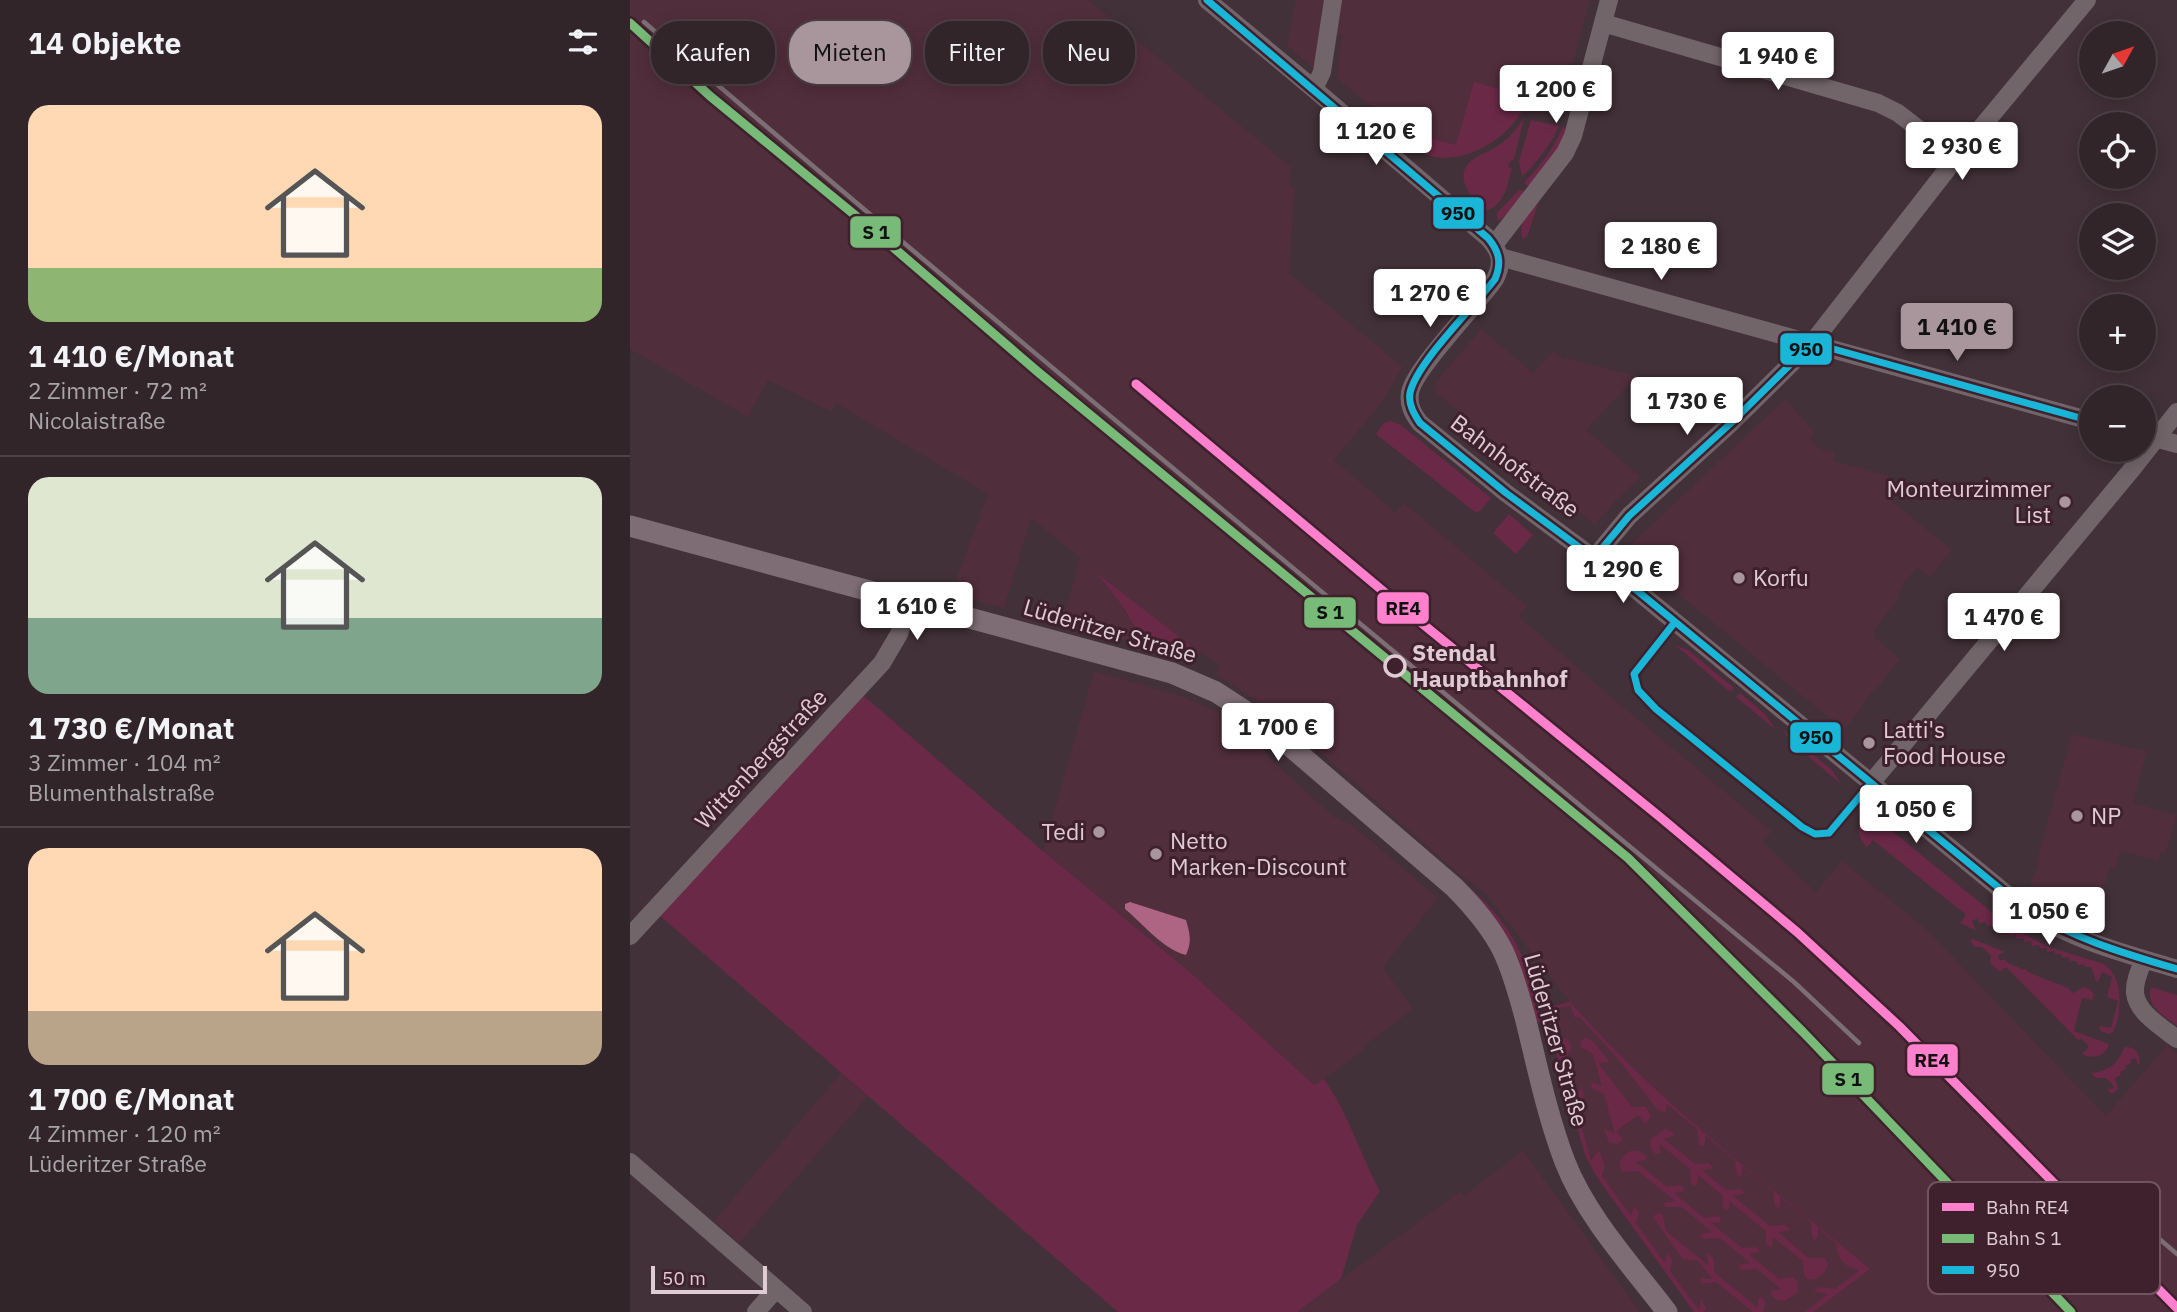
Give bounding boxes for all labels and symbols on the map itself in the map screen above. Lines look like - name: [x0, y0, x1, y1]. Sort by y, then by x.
- north arrow: [2079, 21, 2156, 98]
- pin: 1 940 €: [1713, 32, 1843, 92]
- pin: 1 200 €: [1491, 66, 1621, 125]
- pin: 1 120 €: [1311, 108, 1441, 167]
- pin: 2 930 €: [1897, 122, 2027, 182]
- line badge: 950: [1432, 196, 1485, 230]
- text: 950: [1441, 201, 1475, 225]
- line badge: S 1: [849, 215, 902, 249]
- text: S 1: [862, 220, 890, 244]
- pin: 2 180 €: [1596, 222, 1726, 282]
- pin: 1 270 €: [1365, 270, 1495, 329]
- pin: 1 410 €: [1892, 304, 2022, 363]
- line badge: 950: [1779, 332, 1833, 366]
- text: 950: [1789, 337, 1823, 361]
- pin: 1 730 €: [1622, 378, 1752, 437]
- street label: Bahnhofstraße: [1445, 407, 1586, 523]
- place label: Monteurzimmer List: [1887, 473, 2052, 529]
- marker: Monteurzimmer List: [2057, 494, 2073, 510]
- pin: 1 290 €: [1558, 546, 1688, 605]
- place label: Korfu: [1753, 562, 1809, 592]
- marker: Korfu: [1731, 570, 1747, 586]
- pin: 1 610 €: [852, 582, 982, 642]
- street label: Lüderitzer Straße: [1020, 591, 1200, 669]
- line badge: RE4: [1376, 591, 1430, 625]
- pin: 1 470 €: [1939, 594, 2069, 653]
- line badge: S 1: [1303, 596, 1357, 629]
- text: RE4: [1385, 596, 1421, 620]
- text: S 1: [1316, 600, 1344, 624]
- place label: Stendal Hauptbahnhof: [1412, 637, 1567, 693]
- marker: Stendal Hauptbahnhof: [1384, 655, 1406, 677]
- street label: Wittenbergstraße: [688, 682, 833, 835]
- pin: 1 700 €: [1213, 704, 1343, 763]
- place label: Latti's Food House: [1883, 714, 2006, 770]
- line badge: 950: [1789, 721, 1842, 754]
- text: 950: [1799, 725, 1833, 749]
- marker: Latti's Food House: [1861, 735, 1877, 751]
- pin: 1 050 €: [1851, 786, 1981, 845]
- place label: NP: [2091, 800, 2121, 830]
- marker: NP: [2069, 808, 2085, 824]
- place label: Tedi: [1042, 816, 1085, 846]
- marker: Tedi: [1091, 824, 1107, 840]
- place label: Netto Marken-Discount: [1170, 825, 1347, 881]
- marker: Netto Marken-Discount: [1148, 846, 1164, 862]
- pin: 1 050 €: [1984, 888, 2114, 947]
- street label: Lüderitzer Straße: [1518, 950, 1596, 1130]
- line badge: RE4: [1906, 1043, 1959, 1077]
- text: RE4: [1914, 1048, 1950, 1072]
- line badge: S 1: [1821, 1062, 1875, 1096]
- text: S 1: [1834, 1067, 1862, 1091]
- legend: [1928, 1182, 2160, 1294]
- text: Bahn RE4: [1986, 1195, 2069, 1219]
- text: Bahn S 1: [1986, 1226, 2062, 1250]
- text: 950: [1986, 1258, 2020, 1282]
- scale bar: [651, 1263, 766, 1295]

